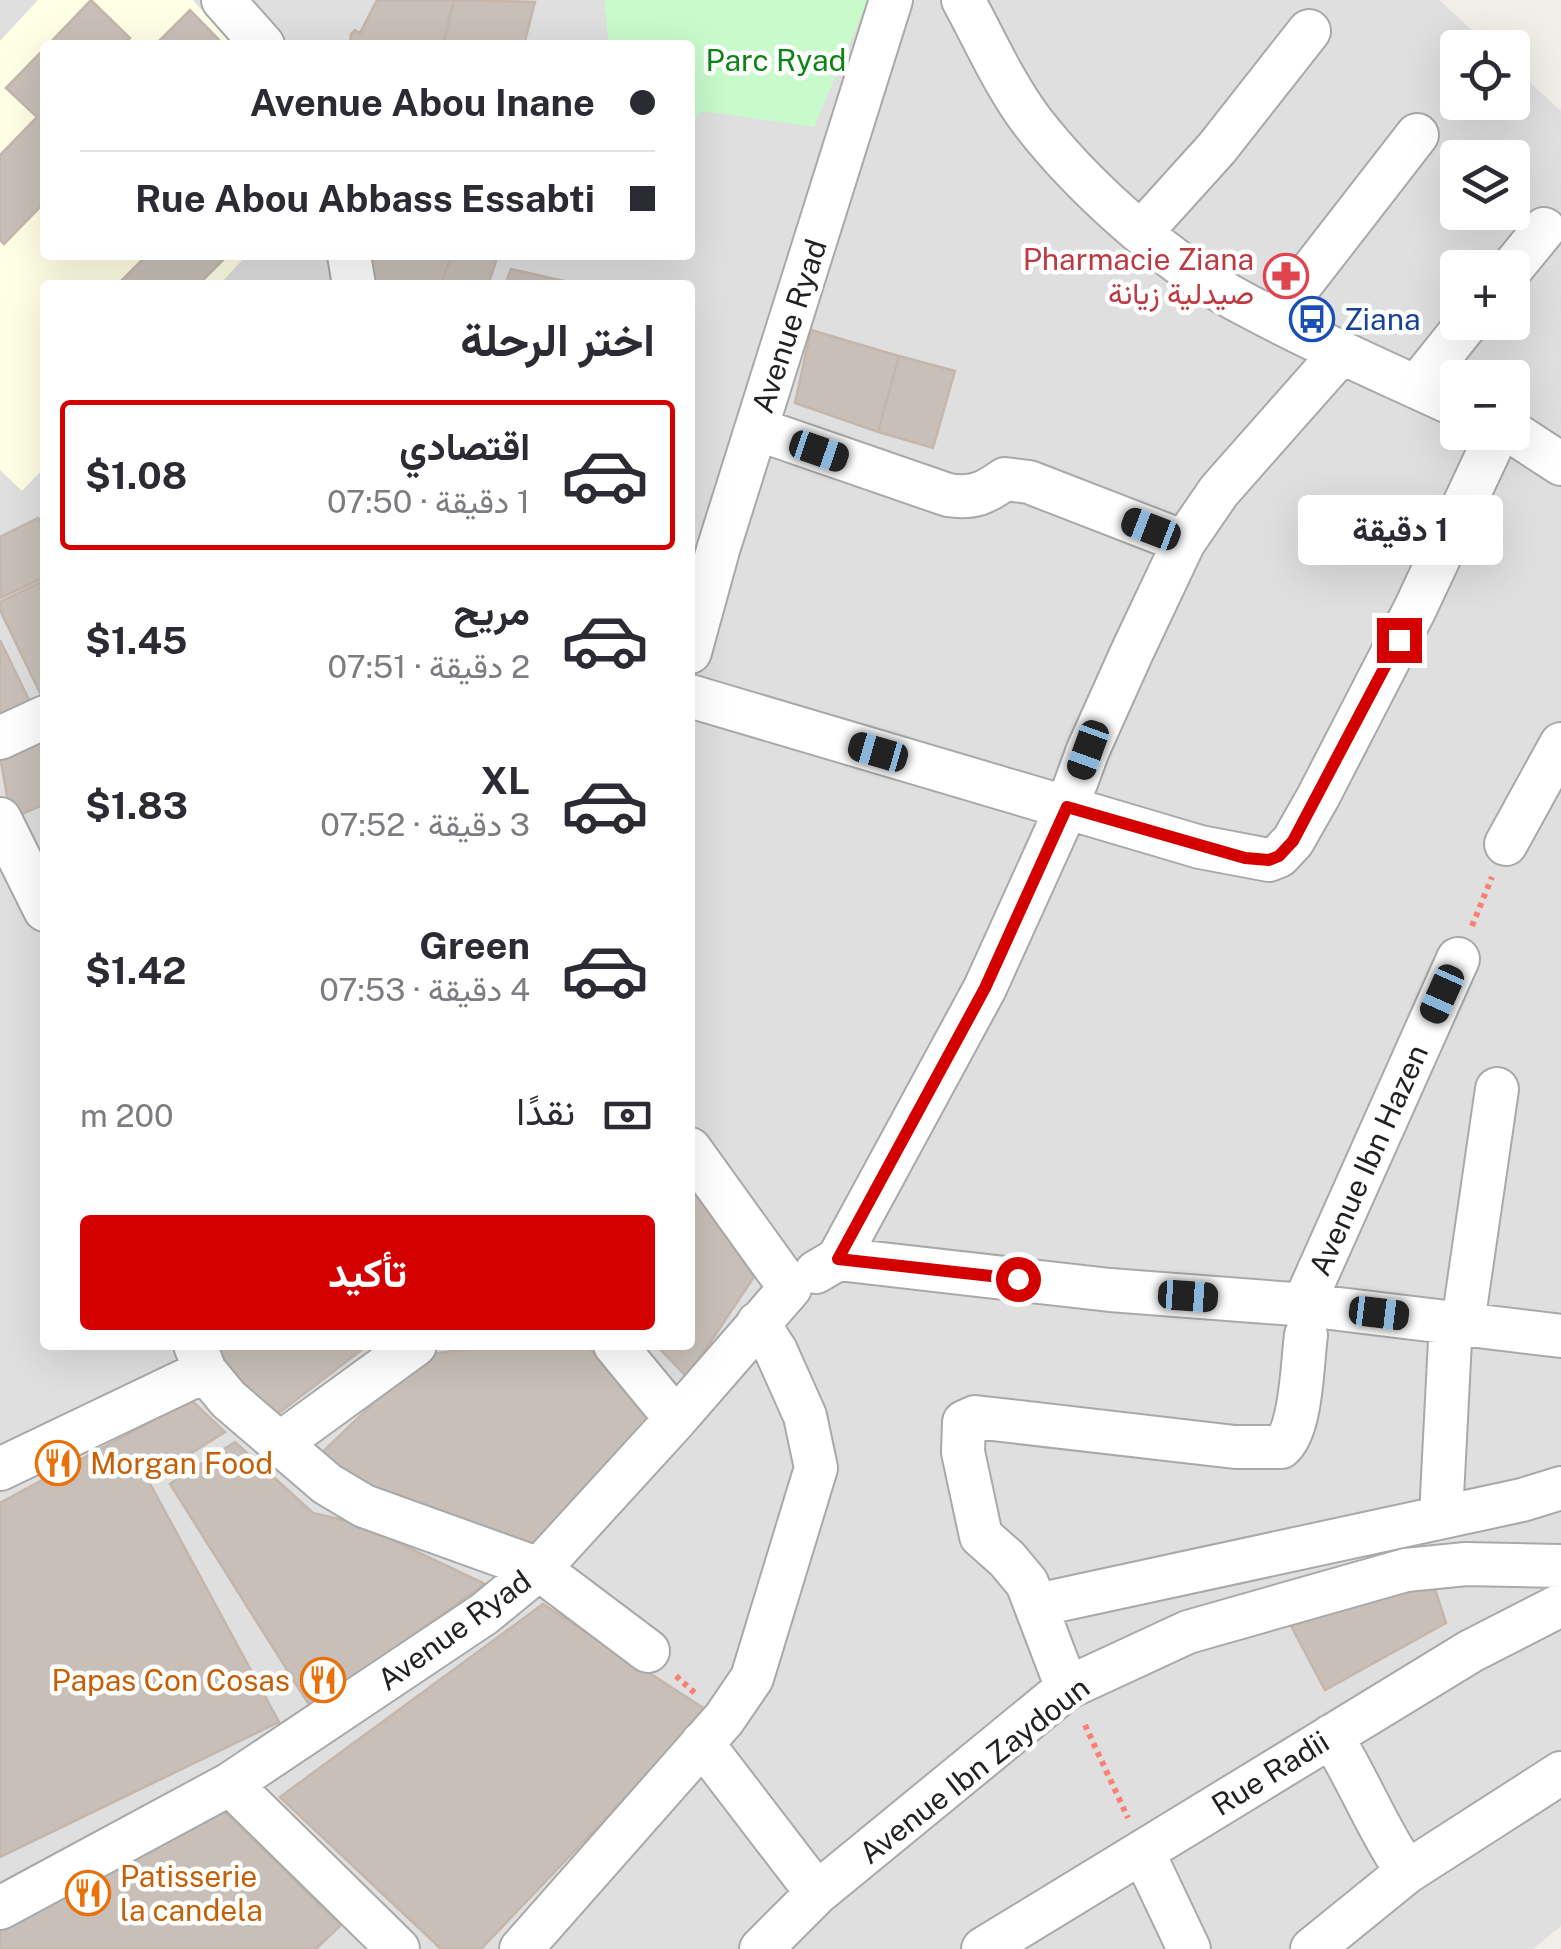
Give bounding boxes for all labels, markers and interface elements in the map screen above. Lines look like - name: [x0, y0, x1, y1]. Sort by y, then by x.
- map controls: [1440, 30, 1530, 450]
- button: locate: [1440, 30, 1530, 120]
- park label: Parc Ryad: [706, 42, 846, 78]
- text: Avenue Abou Inane: [250, 80, 595, 125]
- button: layers: [1440, 140, 1530, 230]
- text: Rue Abou Abbass Essabti: [135, 176, 595, 221]
- street label: Avenue Ryad: [744, 235, 834, 417]
- place label: Pharmacie Ziana صيدلية زيانة: [1023, 241, 1254, 312]
- button: +: [1440, 250, 1530, 340]
- pharmacy icon: Pharmacie Ziana صيدلية زيانة: [1263, 253, 1309, 299]
- bus stop icon: Ziana: [1289, 296, 1335, 342]
- place label: Ziana: [1344, 301, 1420, 337]
- text: اختر الرحلة: [460, 313, 655, 366]
- button: −: [1440, 360, 1530, 450]
- text: اقتصادي: [399, 424, 530, 469]
- car: [786, 427, 852, 475]
- icon: car: [560, 430, 650, 520]
- text: $1.08: [85, 453, 187, 498]
- text: 1 دقيقة · 07:50: [327, 483, 530, 520]
- callout: 1 دقيقة: [1296, 495, 1502, 565]
- car: [1118, 504, 1184, 554]
- text: 1 دقيقة: [1352, 511, 1449, 548]
- text: مريح: [454, 589, 530, 634]
- icon: car: [560, 595, 650, 685]
- text: $1.45: [85, 618, 187, 663]
- route end: [1377, 618, 1422, 663]
- text: 2 دقيقة · 07:51: [327, 648, 530, 685]
- car: [1064, 717, 1112, 783]
- car: [845, 729, 911, 775]
- text: XL: [481, 758, 530, 803]
- icon: car: [560, 760, 650, 850]
- text: $1.83: [85, 783, 188, 828]
- text: 3 دقيقة · 07:52: [320, 806, 530, 843]
- text: Green: [419, 923, 530, 968]
- icon: car: [560, 925, 650, 1015]
- text: $1.42: [85, 948, 186, 993]
- car: [1416, 960, 1468, 1028]
- text: 4 دقيقة · 07:53: [319, 971, 530, 1008]
- street label: Avenue Ibn Hazen: [1301, 1039, 1435, 1281]
- icon: cash: [600, 1088, 655, 1143]
- text: نقدًا: [516, 1089, 575, 1134]
- text: 200 m: [80, 1097, 174, 1134]
- button: تأكيد: [80, 1215, 655, 1330]
- route start: [996, 1257, 1041, 1302]
- car: [1157, 1279, 1219, 1313]
- car: [1347, 1294, 1411, 1332]
- restaurant icon: Morgan Food: [35, 1440, 81, 1486]
- place label: Morgan Food: [90, 1445, 273, 1481]
- street label: Avenue Ryad: [370, 1562, 538, 1698]
- restaurant icon: Papas Con Cosas: [300, 1657, 346, 1703]
- place label: Papas Con Cosas: [52, 1662, 290, 1698]
- street label: Avenue Ibn Zaydoun: [852, 1669, 1096, 1871]
- street label: Rue Radii: [1205, 1723, 1335, 1823]
- place label: Patisserie la candela: [120, 1858, 263, 1928]
- restaurant icon: Patisserie la candela: [65, 1870, 111, 1916]

